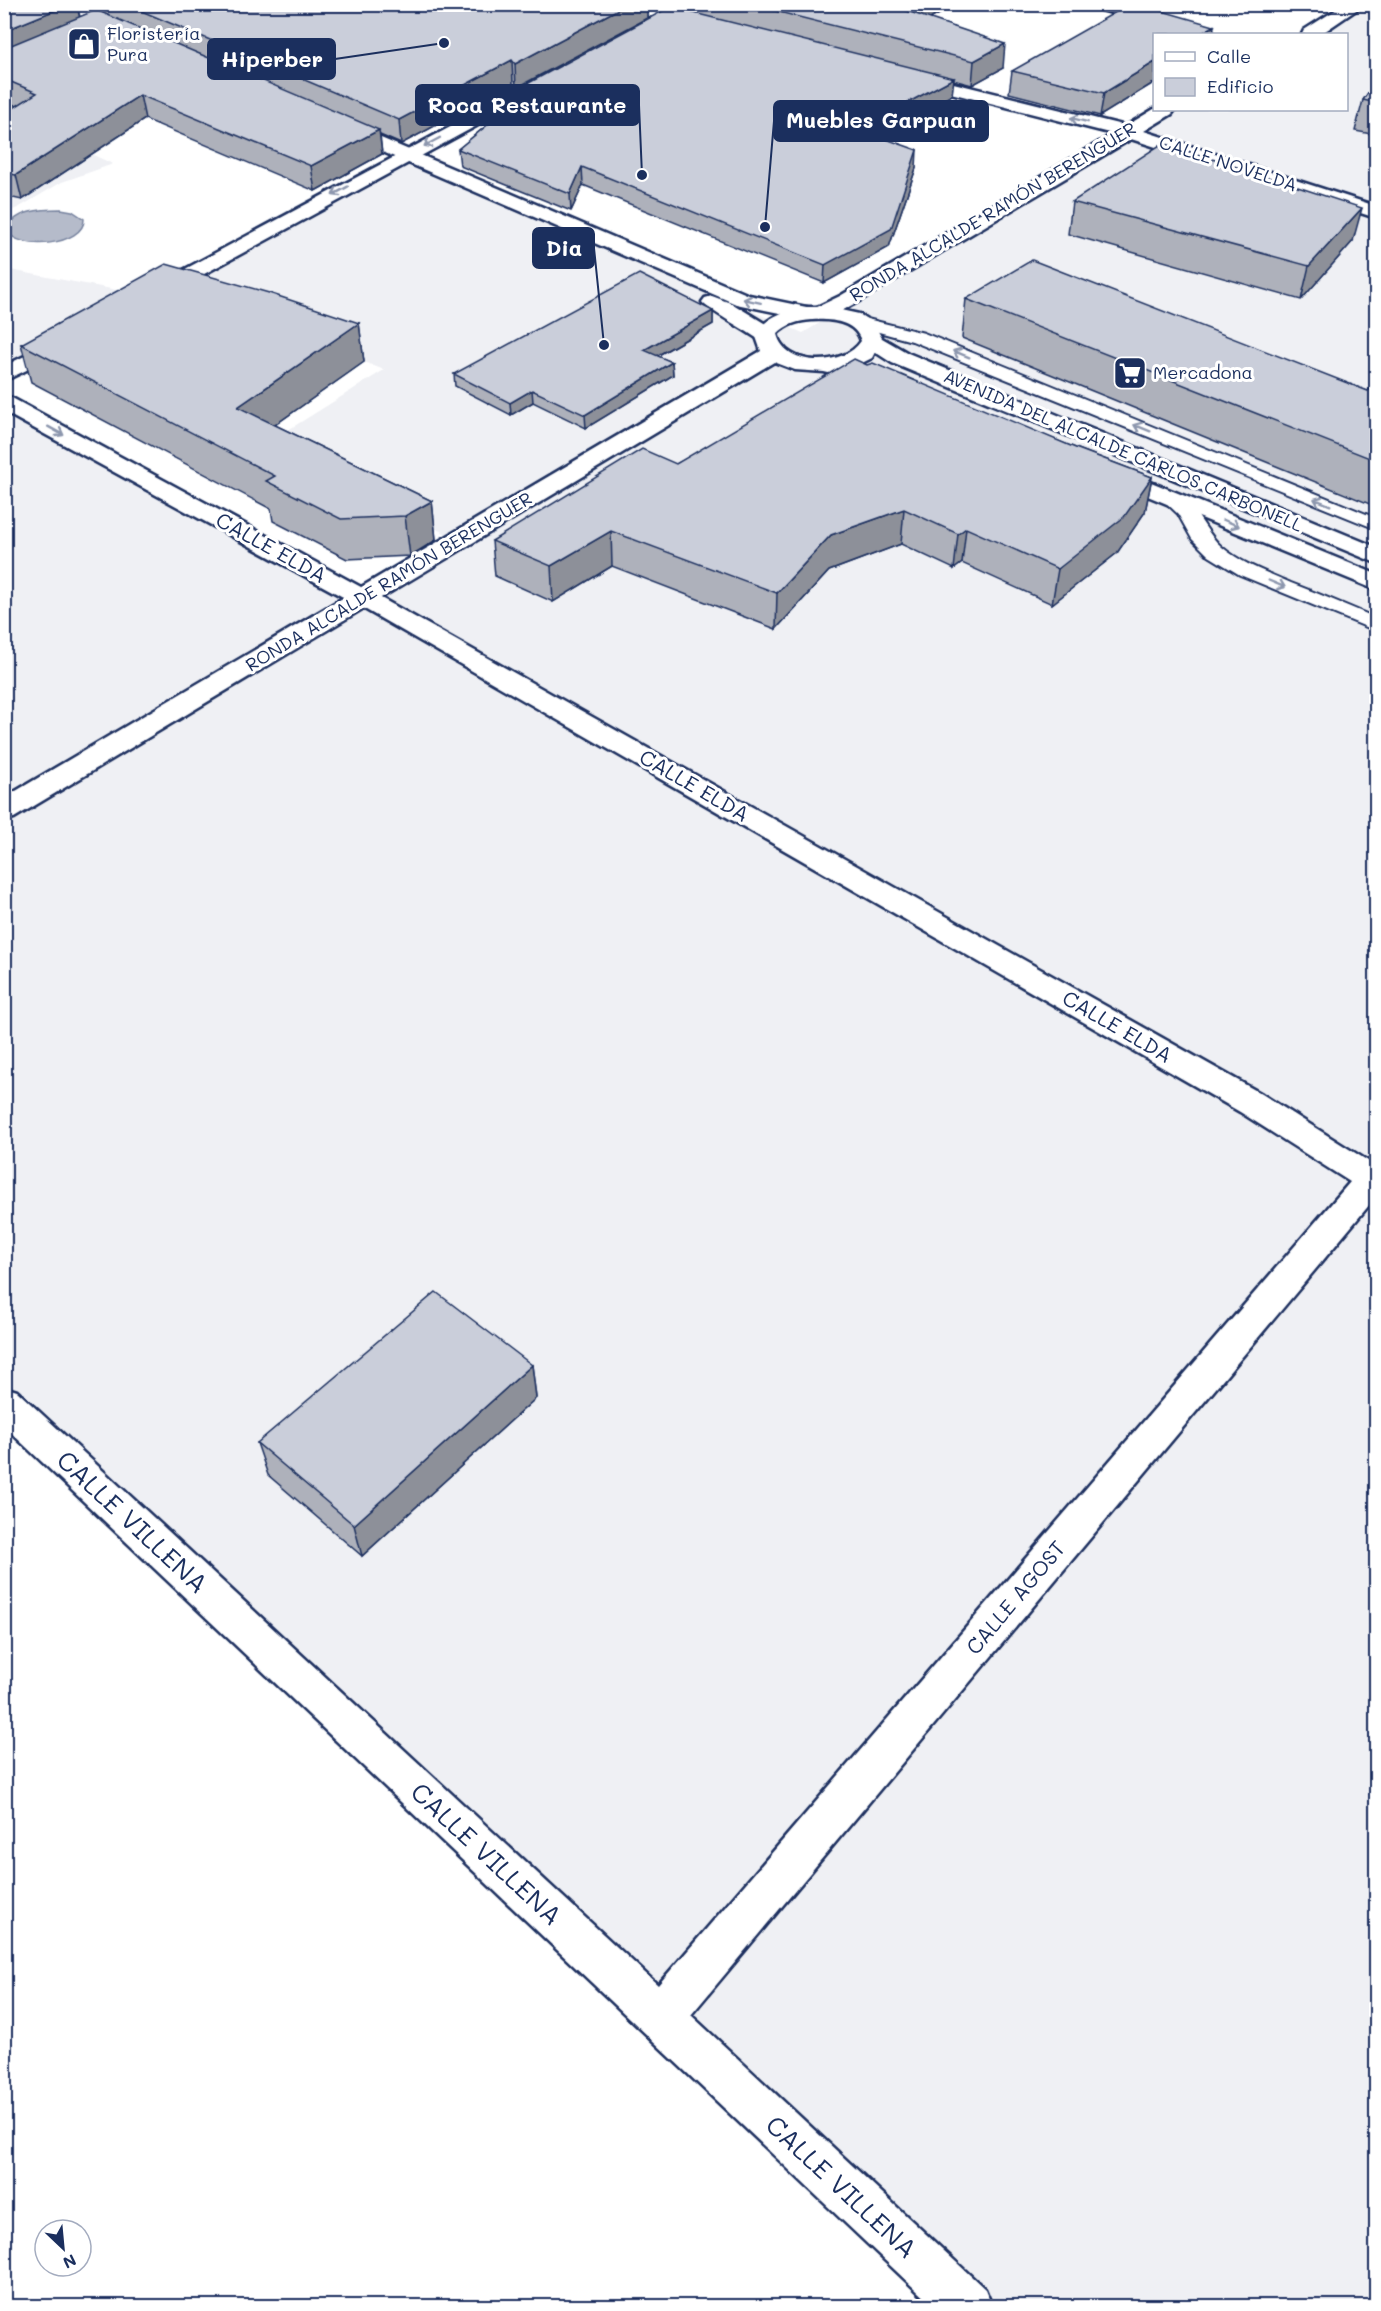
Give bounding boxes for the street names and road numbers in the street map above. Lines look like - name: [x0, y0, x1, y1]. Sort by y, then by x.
- street label: RONDA ALCALDE RAMÓN BERENGUER: [845, 116, 1140, 306]
- street label: CALLE NOVELDA: [1156, 129, 1301, 197]
- street label: AVENIDA DEL ALCALDE CARLOS CARBONELL: [940, 363, 1307, 537]
- street label: RONDA ALCALDE RAMÓN BERENGUER: [241, 486, 536, 676]
- street label: CALLE ELDA: [212, 505, 332, 588]
- street label: CALLE ELDA: [635, 742, 755, 827]
- street label: CALLE ELDA: [1058, 983, 1178, 1068]
- street label: CALLE VILLENA: [50, 1442, 215, 1600]
- street label: CALLE AGOST: [959, 1534, 1070, 1660]
- street label: CALLE VILLENA: [404, 1774, 569, 1932]
- street label: CALLE VILLENA: [759, 2107, 924, 2265]

